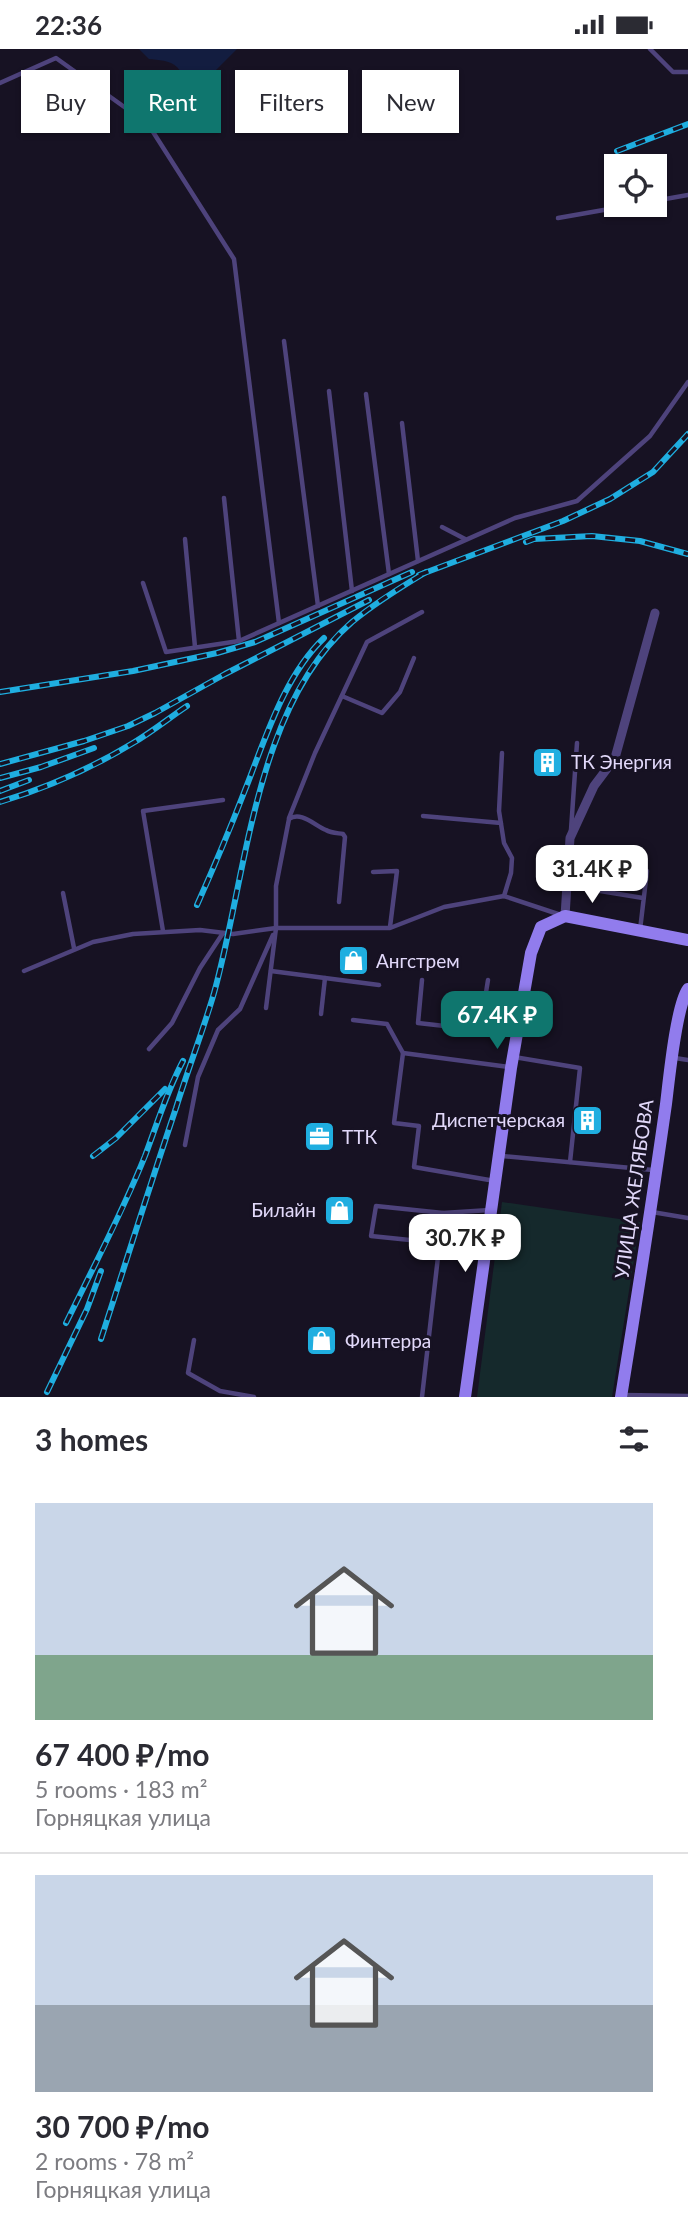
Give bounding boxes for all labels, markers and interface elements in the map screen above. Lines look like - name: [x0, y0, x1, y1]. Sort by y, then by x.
- text: 22:36: [35, 9, 102, 41]
- chip: Buy: [21, 70, 110, 133]
- chip: Rent: [124, 70, 221, 133]
- chip: Filters: [235, 70, 348, 133]
- chip: New: [362, 70, 459, 133]
- map controls: [604, 154, 667, 217]
- button: locate: [604, 154, 667, 217]
- building icon: ТК Энергия: [531, 745, 565, 779]
- place label: ТК Энергия: [571, 750, 672, 773]
- pin: 31.4K ₽: [527, 845, 657, 905]
- text: 31.4K ₽: [552, 854, 632, 882]
- shop icon: Ангстрем: [336, 944, 370, 978]
- place label: Ангстрем: [376, 949, 460, 972]
- pin: 67.4K ₽: [432, 991, 562, 1051]
- text: 67.4K ₽: [457, 1000, 537, 1028]
- street label: УЛИЦА ЖЕЛЯБОВА: [610, 1098, 657, 1280]
- building icon: Диспетчерская: [571, 1103, 605, 1137]
- place label: Диспетчерская: [432, 1108, 565, 1131]
- office icon: ТТК: [302, 1120, 336, 1154]
- place label: ТТК: [342, 1125, 377, 1148]
- shop icon: Билайн: [322, 1193, 356, 1227]
- place label: Билайн: [251, 1198, 316, 1221]
- pin: 30.7K ₽: [400, 1215, 530, 1274]
- text: 30.7K ₽: [425, 1223, 505, 1251]
- shop icon: Финтерра: [305, 1324, 339, 1358]
- place label: Финтерра: [345, 1329, 431, 1352]
- icon: filters: [615, 1420, 653, 1458]
- text: 3 homes: [35, 1421, 148, 1457]
- icon: home: [281, 1548, 407, 1674]
- text: 67 400 ₽/mo: [35, 1736, 210, 1772]
- text: 5 rooms · 183 m²: [35, 1775, 207, 1803]
- text: Горняцкая улица: [35, 1803, 211, 1831]
- icon: home: [281, 1920, 407, 2046]
- text: 30 700 ₽/mo: [35, 2108, 210, 2144]
- text: 2 rooms · 78 m²: [35, 2147, 194, 2175]
- text: Горняцкая улица: [35, 2175, 211, 2203]

